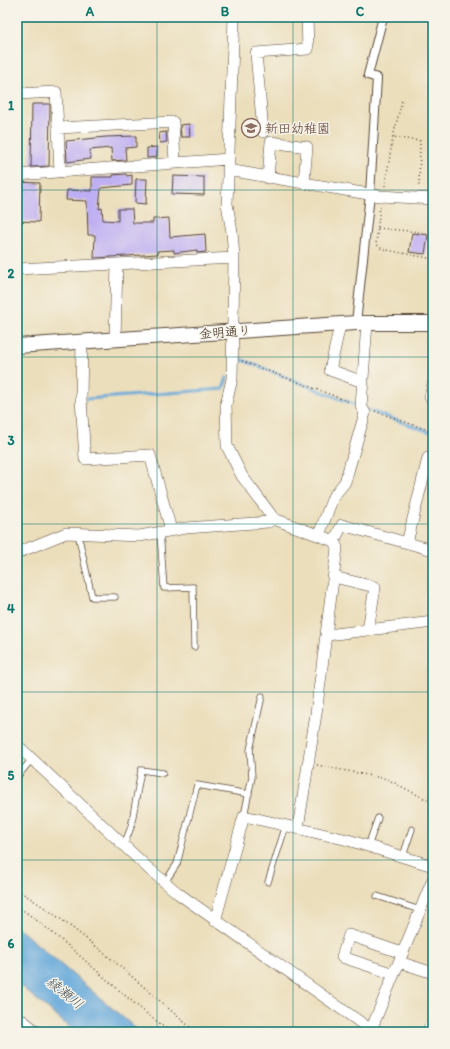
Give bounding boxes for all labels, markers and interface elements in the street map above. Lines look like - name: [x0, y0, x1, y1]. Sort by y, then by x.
- text: A: [85, 4, 95, 19]
- text: B: [221, 4, 230, 19]
- text: C: [356, 4, 365, 19]
- text: 1: [8, 98, 14, 113]
- school or university icon: 新田幼稚園: [240, 117, 262, 139]
- place label: 新田幼稚園: [265, 121, 330, 136]
- text: 2: [8, 266, 15, 281]
- street label: 金明通り: [199, 323, 251, 341]
- text: 3: [7, 433, 15, 448]
- text: 4: [7, 601, 15, 616]
- text: 5: [8, 768, 15, 783]
- text: 6: [8, 936, 15, 951]
- water label: 綾瀬川: [43, 973, 87, 1013]

